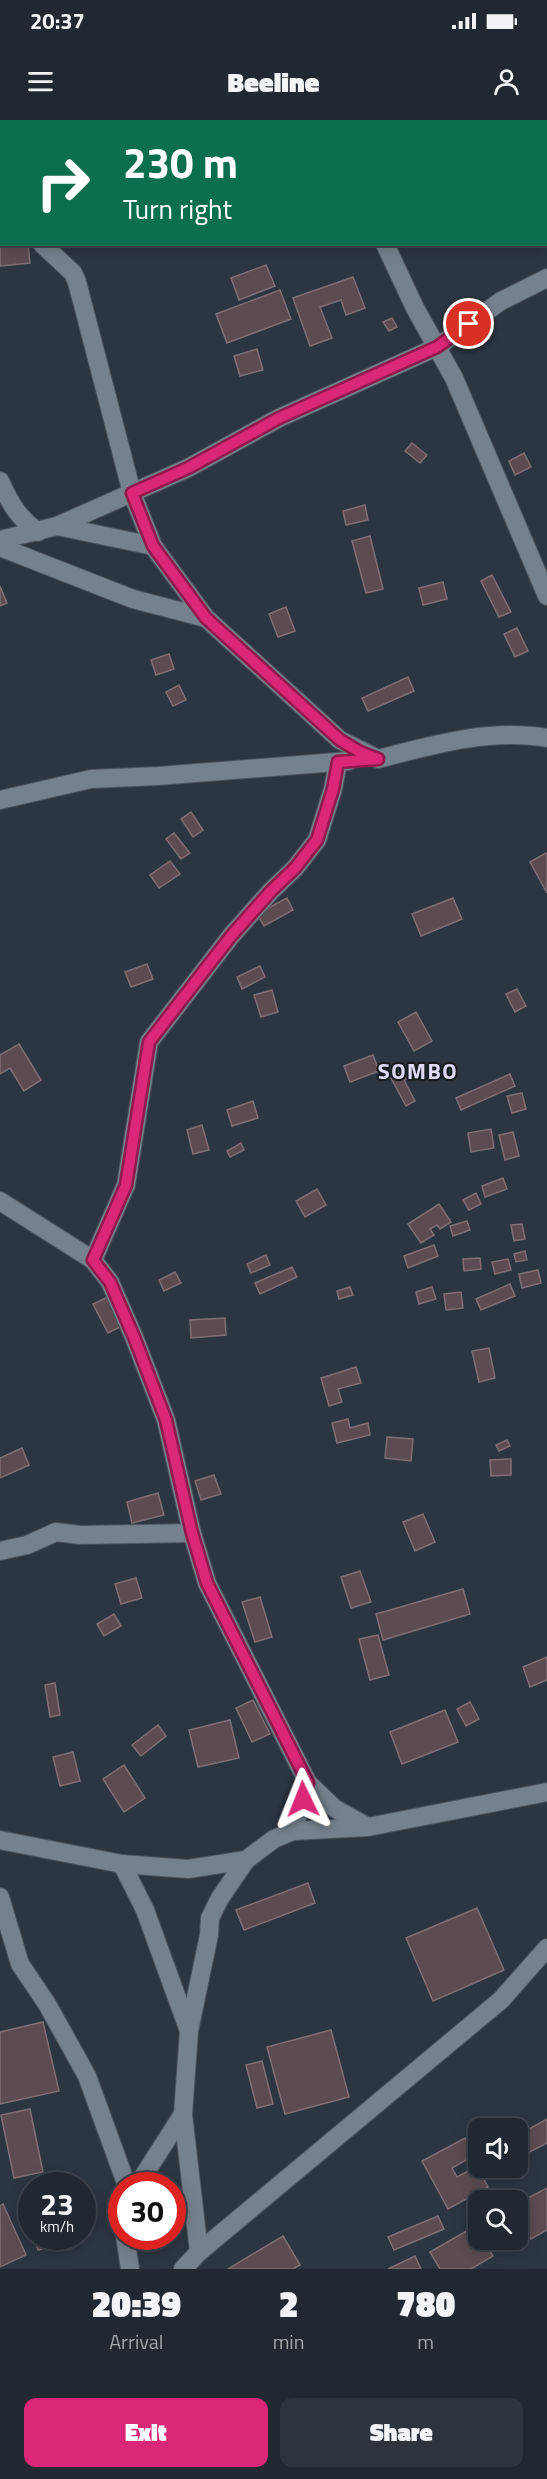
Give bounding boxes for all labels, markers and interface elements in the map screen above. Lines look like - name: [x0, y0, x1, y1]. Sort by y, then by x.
- text: 20:37: [30, 4, 85, 38]
- text: Beeline: [228, 61, 319, 102]
- icon: menu: [24, 65, 57, 98]
- icon: person: [490, 65, 523, 98]
- text: 230 m: [123, 130, 238, 194]
- icon: right: [24, 144, 102, 222]
- text: Turn right: [123, 188, 232, 229]
- pin: [443, 298, 494, 349]
- icon: arrive: [452, 307, 485, 340]
- district label: SOMBO: [378, 1054, 458, 1088]
- position arrow: [271, 1767, 335, 1831]
- map controls: [468, 2118, 528, 2250]
- button: sound: [468, 2118, 528, 2178]
- speed limit sign: 30: [108, 2172, 186, 2250]
- text: 23: [40, 2181, 74, 2227]
- button: search: [468, 2190, 528, 2250]
- text: km/h: [40, 2215, 74, 2238]
- text: 20:39: [92, 2276, 181, 2331]
- text: 2: [279, 2276, 298, 2331]
- text: 780: [396, 2276, 455, 2331]
- text: Arrival: [109, 2326, 163, 2357]
- text: min: [273, 2326, 304, 2357]
- text: m: [417, 2326, 434, 2357]
- button: Exit: [24, 2398, 268, 2467]
- button: Share: [280, 2398, 523, 2467]

